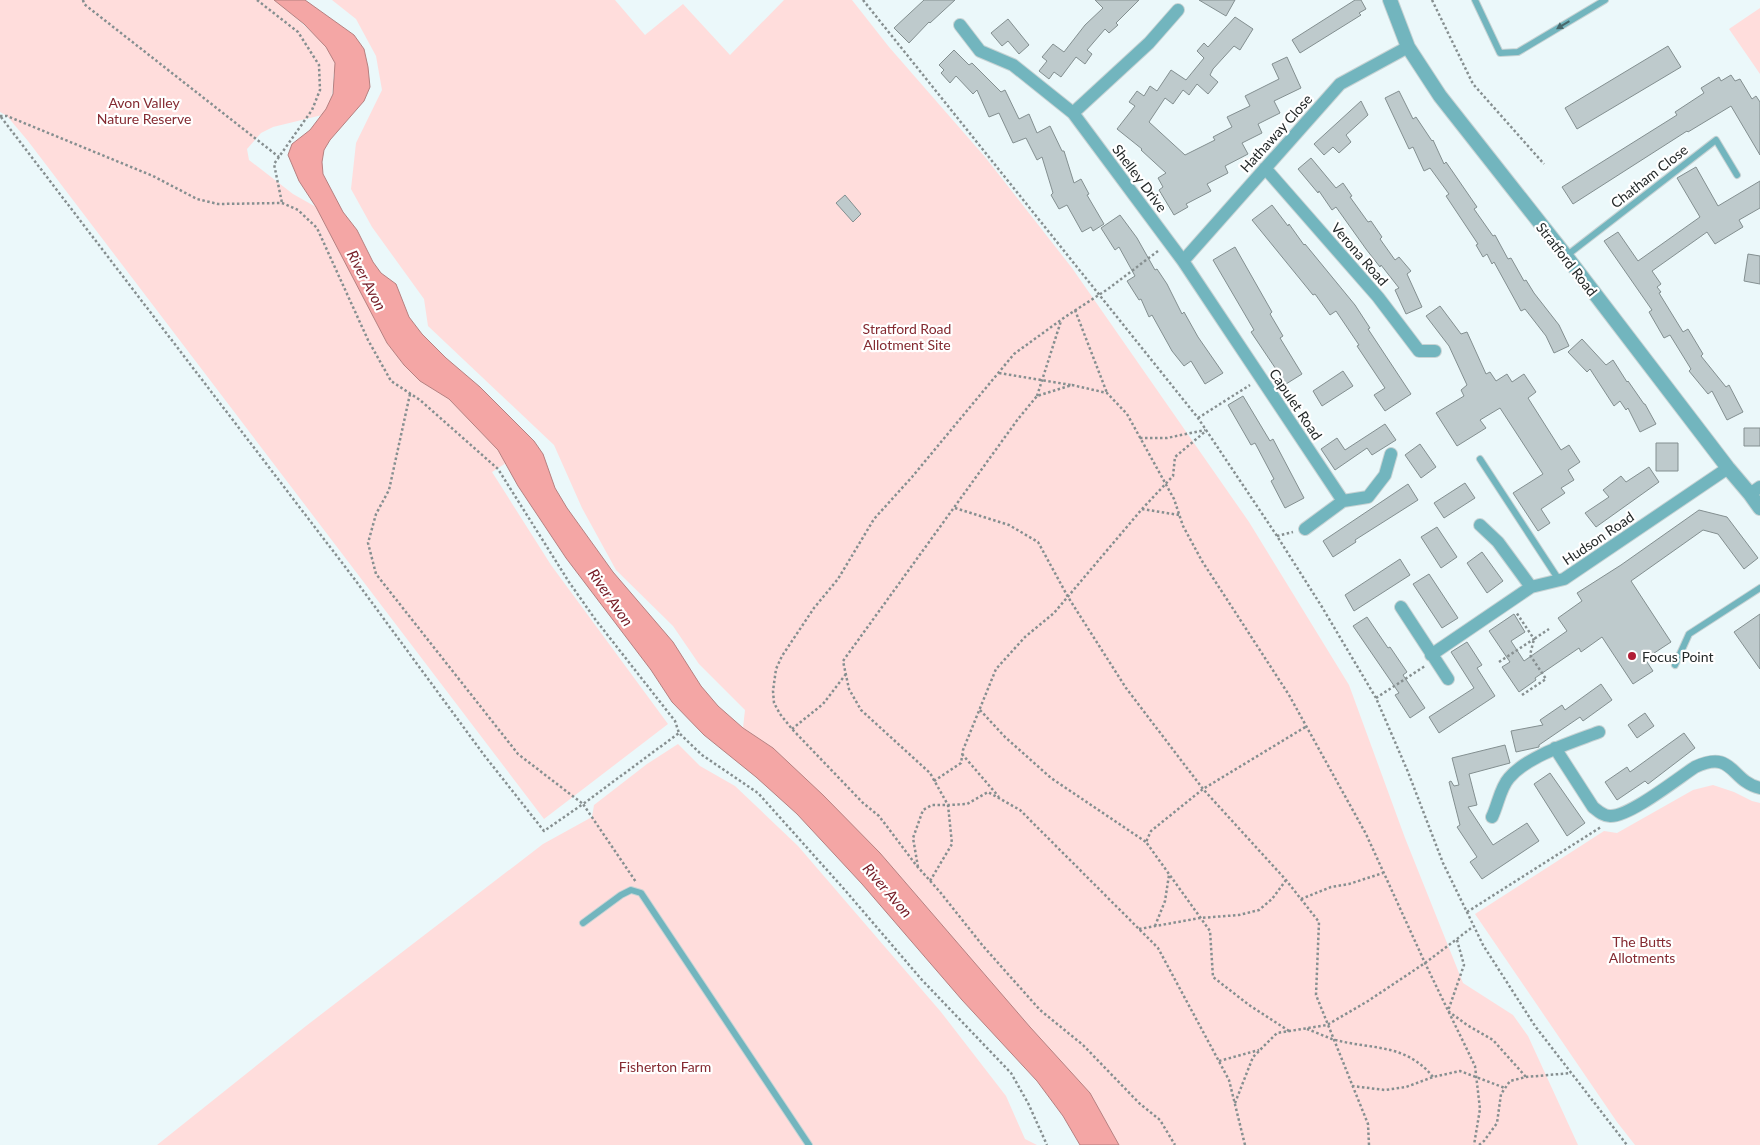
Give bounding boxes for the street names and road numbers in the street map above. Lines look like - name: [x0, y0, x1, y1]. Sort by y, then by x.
- street label: Hathaway Close: [1236, 90, 1316, 176]
- street label: Shelley Drive: [1109, 141, 1171, 215]
- street label: Chatham Close: [1607, 141, 1691, 211]
- street label: Verona Road: [1328, 219, 1392, 289]
- street label: Stratford Road: [1533, 219, 1601, 299]
- street label: Capulet Road: [1266, 365, 1326, 443]
- street label: Hudson Road: [1559, 508, 1637, 568]

